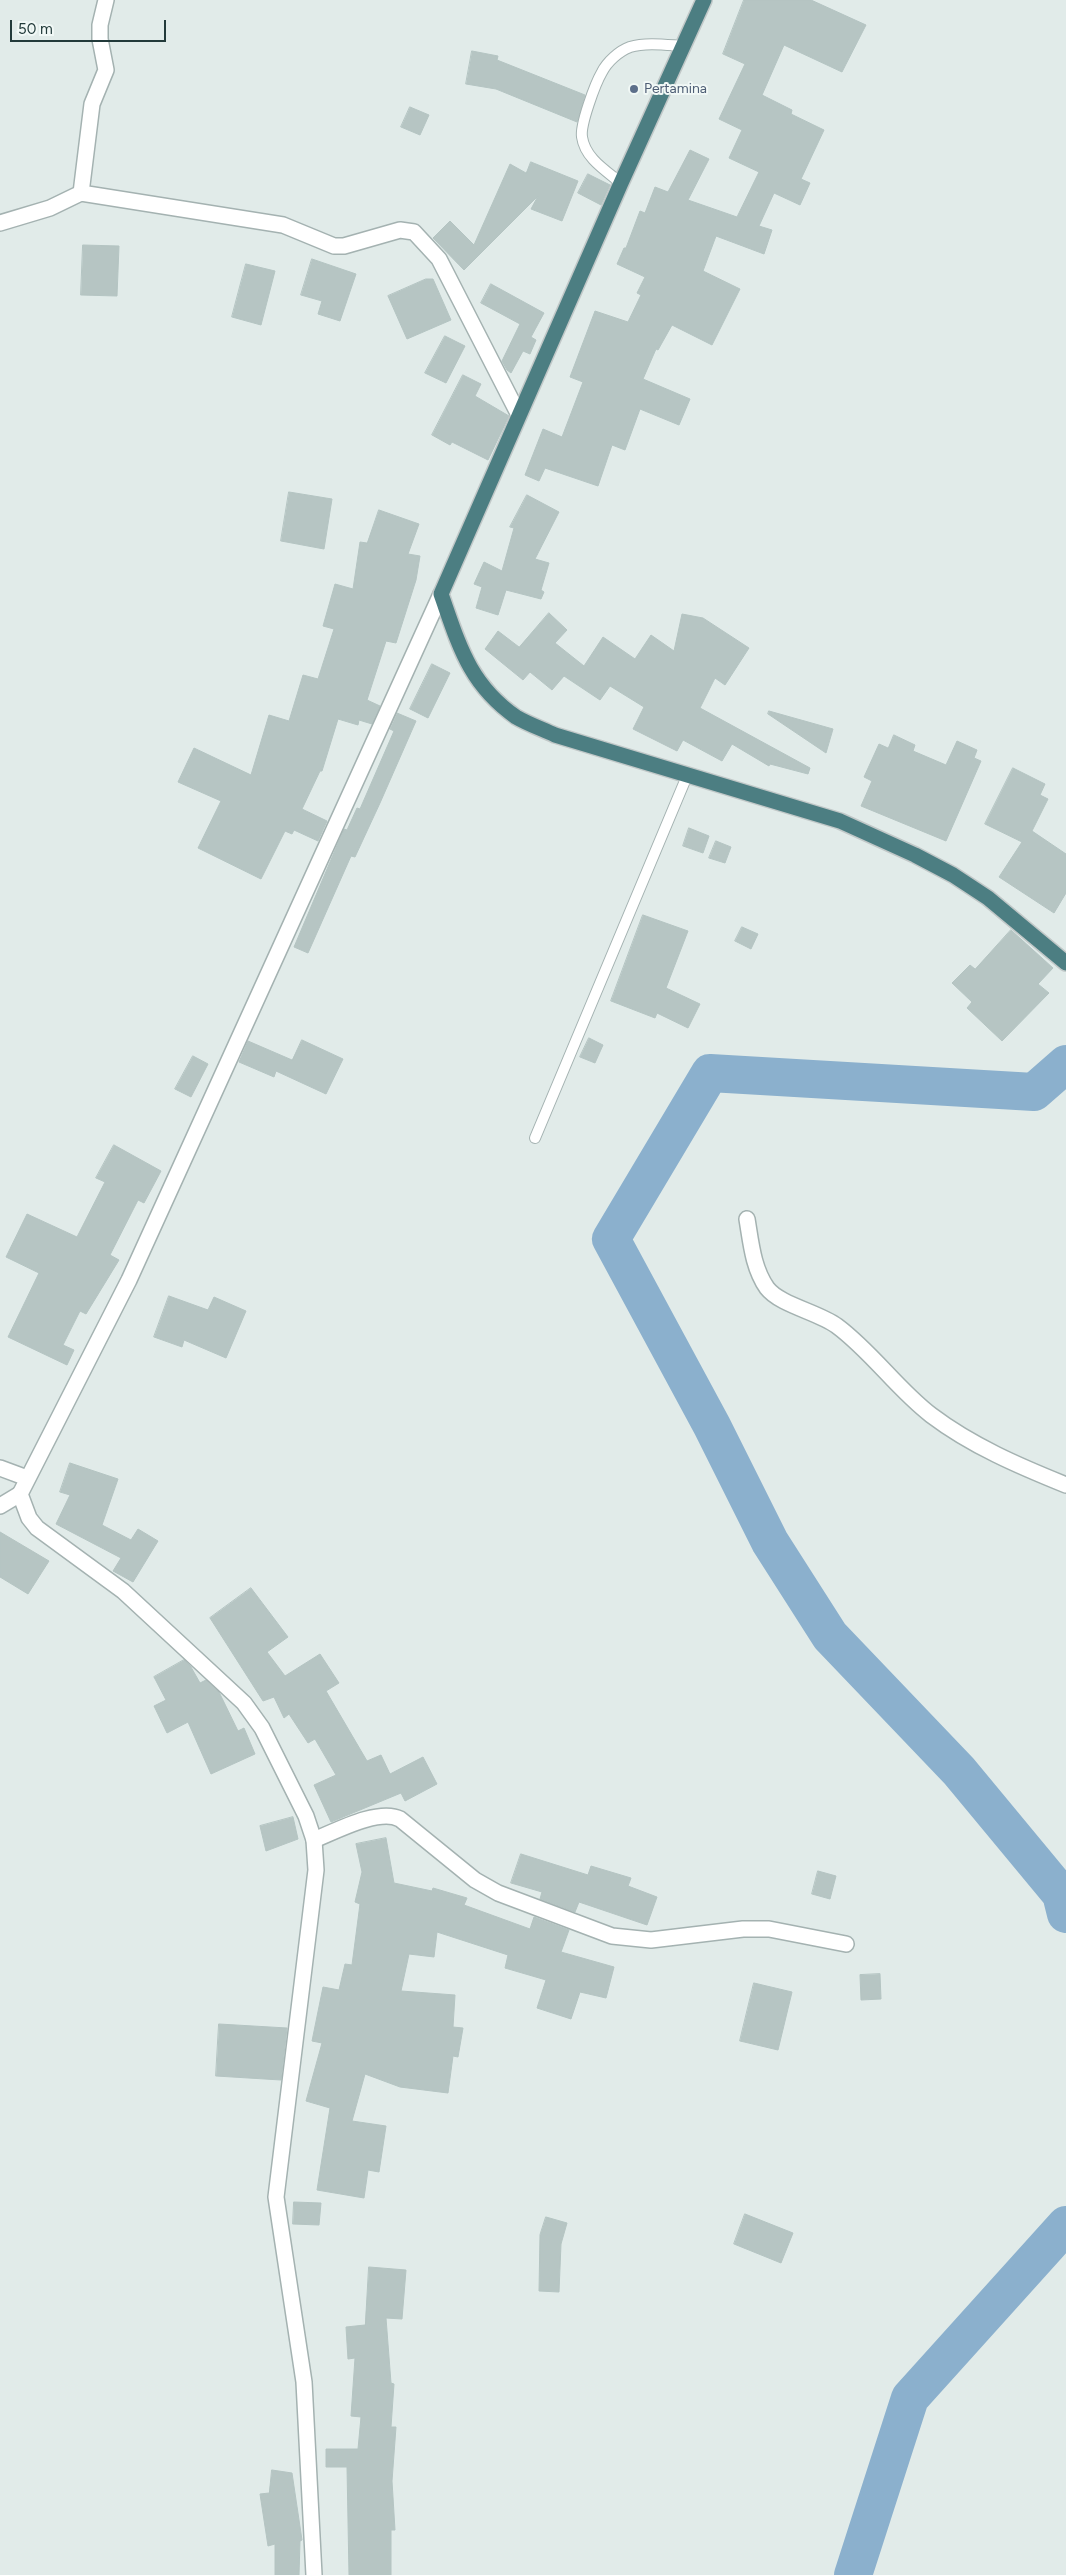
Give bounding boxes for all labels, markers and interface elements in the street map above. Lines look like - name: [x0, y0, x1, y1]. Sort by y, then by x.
- scale bar: [12, 10, 169, 42]
- text: 50 m: [18, 20, 53, 38]
- place label: Pertamina: [644, 81, 707, 97]
- marker: Pertamina: [628, 83, 640, 95]

